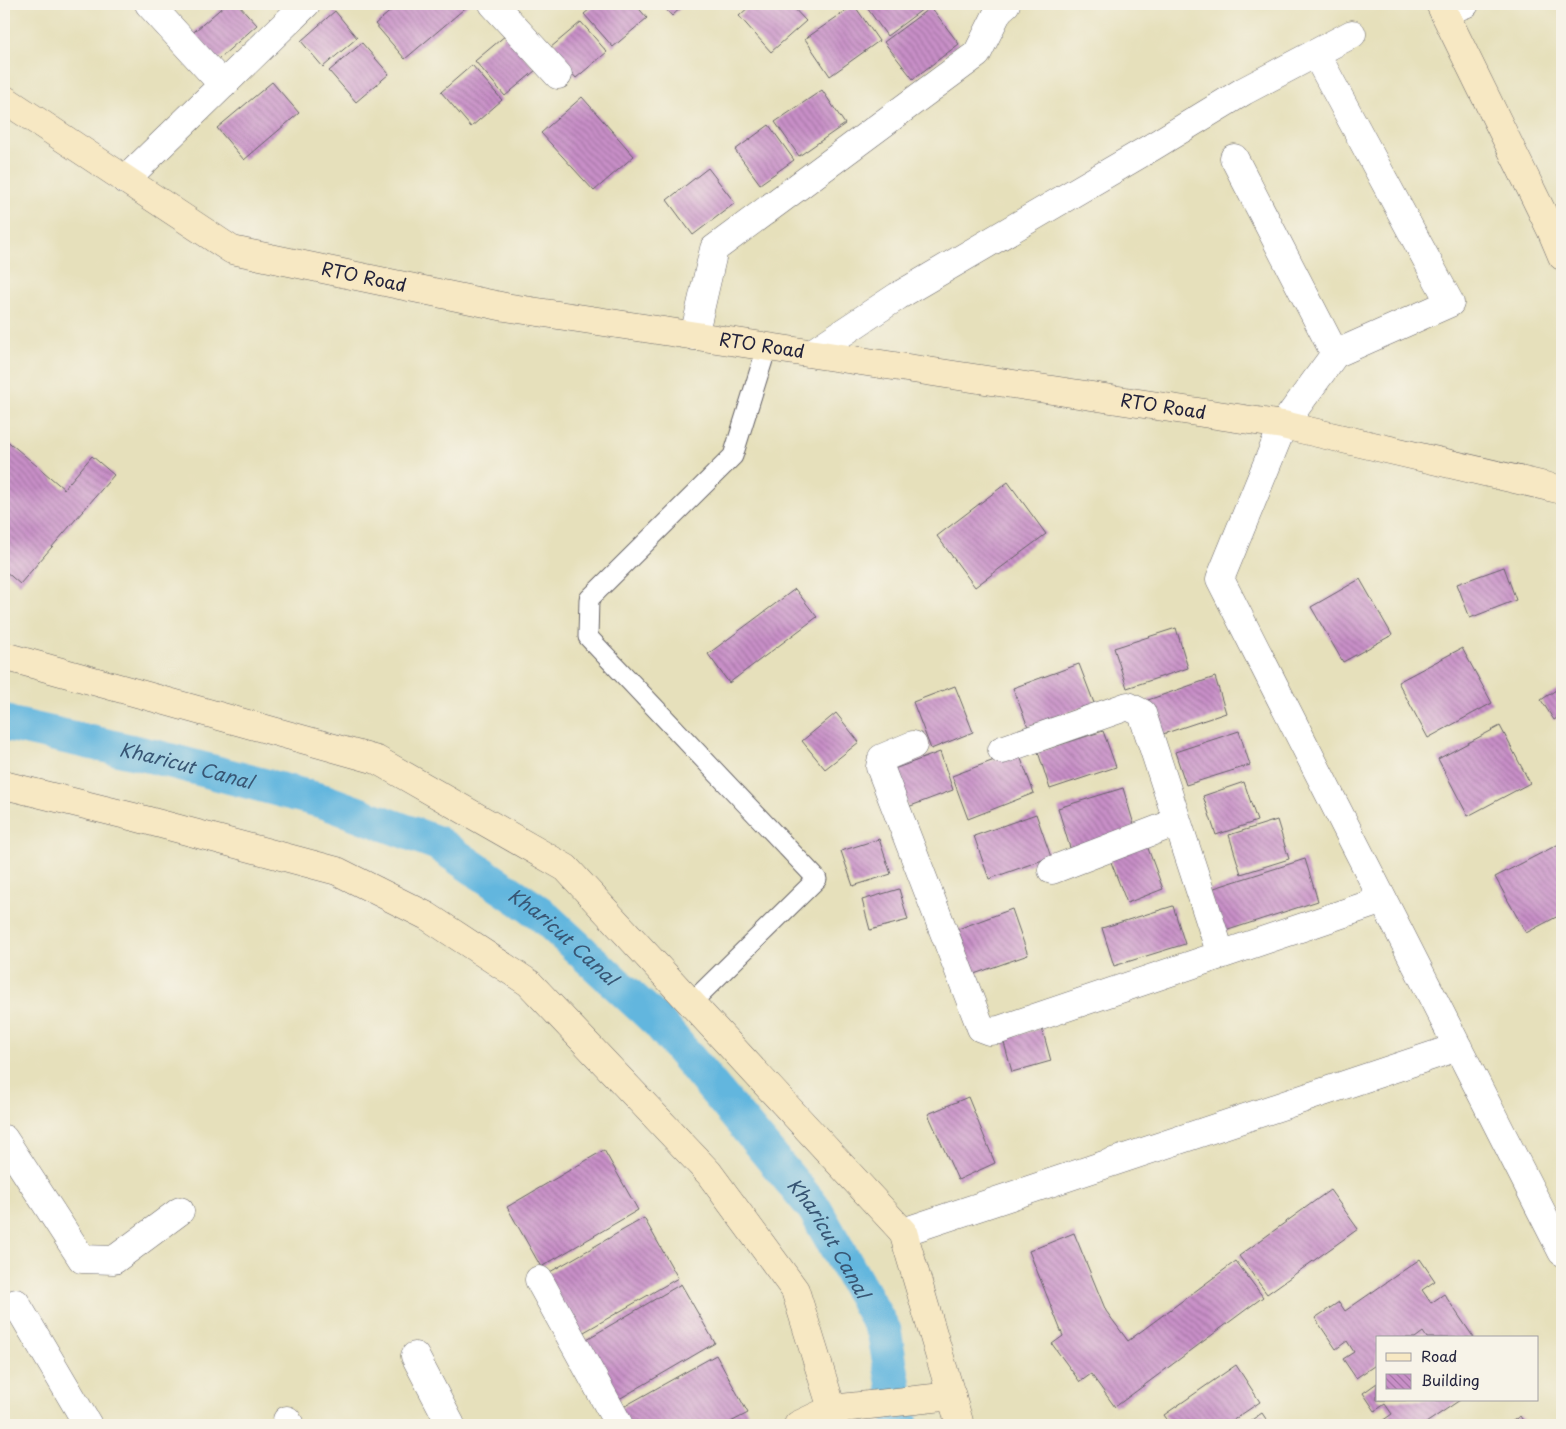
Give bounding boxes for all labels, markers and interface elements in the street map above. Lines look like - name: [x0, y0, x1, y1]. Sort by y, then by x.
- street label: RTO Road: [319, 254, 409, 298]
- street label: RTO Road: [717, 325, 807, 364]
- street label: RTO Road: [1119, 386, 1208, 425]
- water label: Kharicut Canal: [117, 734, 259, 796]
- water label: Kharicut Canal: [503, 881, 627, 993]
- water label: Kharicut Canal: [781, 1171, 879, 1305]
- legend: [1376, 1336, 1538, 1402]
- text: Road: [1421, 1344, 1457, 1367]
- text: Building: [1421, 1368, 1480, 1391]

